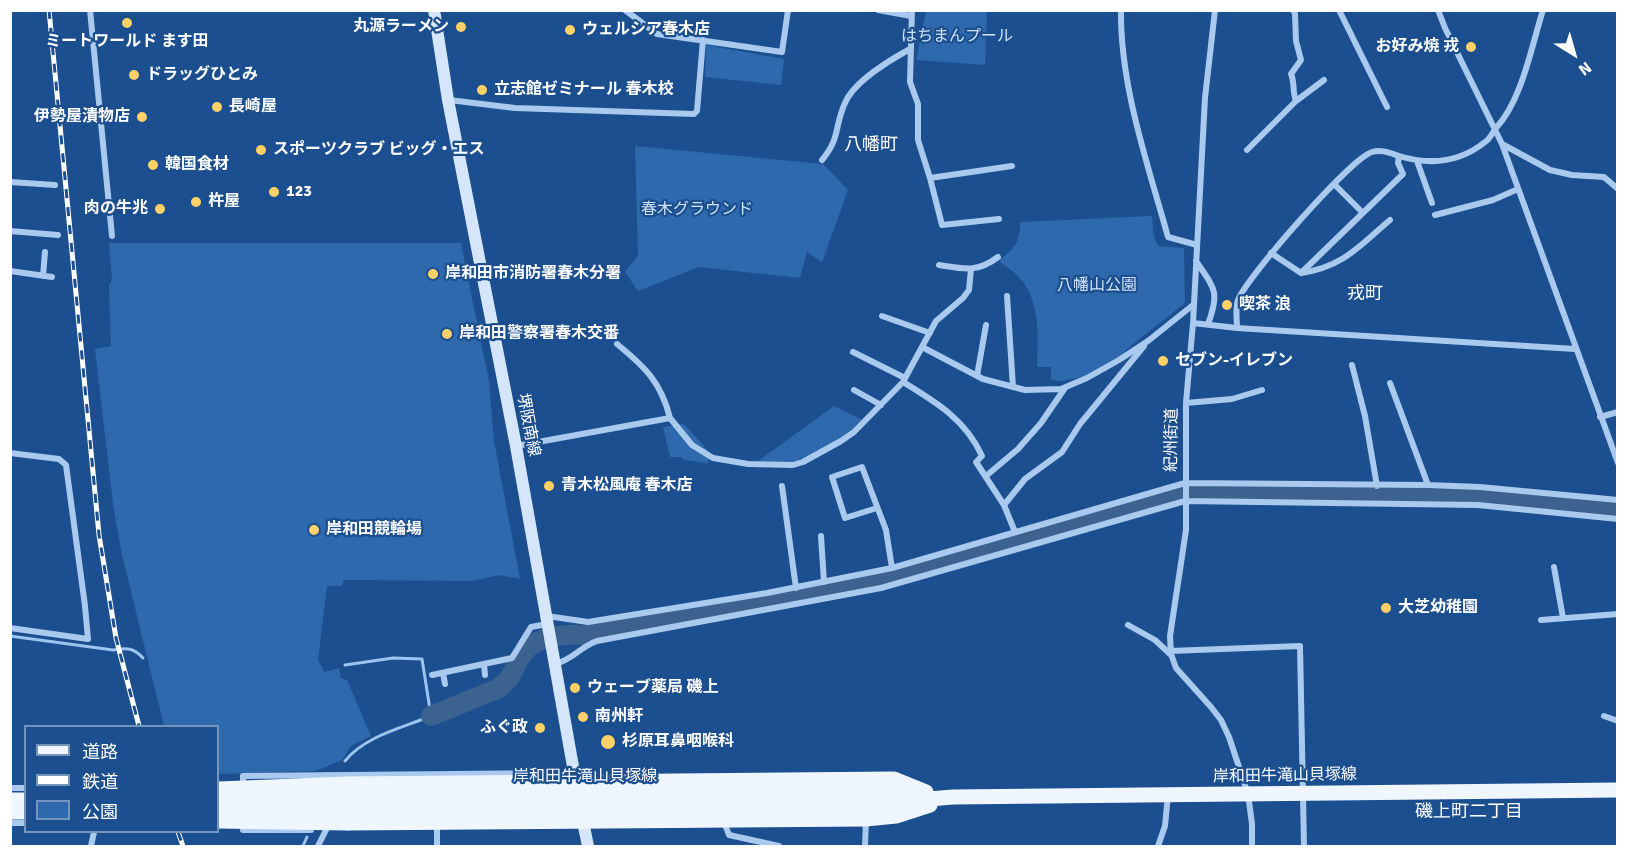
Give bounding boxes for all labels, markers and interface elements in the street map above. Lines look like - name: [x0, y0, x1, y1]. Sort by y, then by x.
- marker: ミートワールド ます田: [120, 16, 134, 30]
- place label: 丸源ラーメン: [353, 17, 449, 37]
- marker: 丸源ラーメン: [454, 20, 468, 34]
- place label: ウェルシア春木店: [582, 20, 710, 40]
- marker: ウェルシア春木店: [563, 23, 577, 37]
- north arrow: [1544, 24, 1604, 84]
- park label: はちまんプール: [901, 27, 1013, 47]
- place label: ミートワールド ます田: [45, 32, 209, 52]
- place label: お好み焼 戎: [1375, 37, 1459, 57]
- marker: お好み焼 戎: [1464, 40, 1478, 54]
- text: N: [1574, 57, 1595, 80]
- place label: ドラッグひとみ: [146, 65, 258, 85]
- marker: ドラッグひとみ: [127, 68, 141, 82]
- place label: 立志館ゼミナール 春木校: [494, 80, 674, 100]
- marker: 立志館ゼミナール 春木校: [475, 83, 489, 97]
- place label: 長崎屋: [229, 97, 277, 117]
- marker: 長崎屋: [210, 100, 224, 114]
- place label: 伊勢屋漬物店: [34, 107, 130, 127]
- marker: 伊勢屋漬物店: [135, 110, 149, 124]
- district label: 八幡町: [844, 134, 898, 156]
- place label: スポーツクラブ ビッグ・エス: [273, 140, 485, 160]
- marker: スポーツクラブ ビッグ・エス: [254, 143, 268, 157]
- place label: 韓国食材: [165, 155, 229, 175]
- marker: 韓国食材: [146, 158, 160, 172]
- place label: 123: [286, 182, 312, 202]
- marker: 123: [267, 185, 281, 199]
- place label: 杵屋: [208, 192, 240, 212]
- marker: 杵屋: [189, 195, 203, 209]
- place label: 肉の牛兆: [84, 199, 148, 219]
- park label: 春木グラウンド: [641, 200, 753, 220]
- marker: 肉の牛兆: [153, 202, 167, 216]
- place label: 岸和田市消防署春木分署: [445, 264, 621, 284]
- marker: 岸和田市消防署春木分署: [426, 267, 440, 281]
- park label: 八幡山公園: [1057, 276, 1137, 296]
- district label: 戎町: [1347, 283, 1383, 305]
- place label: 喫茶 浪: [1239, 295, 1291, 315]
- marker: 喫茶 浪: [1220, 298, 1234, 312]
- place label: 岸和田警察署春木交番: [459, 324, 619, 344]
- marker: 岸和田警察署春木交番: [440, 327, 454, 341]
- place label: セブン-イレブン: [1175, 351, 1293, 371]
- marker: セブン-イレブン: [1156, 354, 1170, 368]
- street label: 堺阪南線: [512, 392, 544, 458]
- street label: 紀州街道: [1162, 408, 1182, 472]
- place label: 青木松風庵 春木店: [561, 476, 693, 496]
- marker: 青木松風庵 春木店: [542, 479, 556, 493]
- place label: 岸和田競輪場: [326, 520, 422, 540]
- marker: 岸和田競輪場: [307, 523, 321, 537]
- place label: 大芝幼稚園: [1398, 598, 1478, 618]
- marker: 大芝幼稚園: [1379, 601, 1393, 615]
- place label: ウェーブ薬局 磯上: [587, 678, 719, 698]
- marker: ウェーブ薬局 磯上: [568, 681, 582, 695]
- place label: 南州軒: [595, 707, 643, 727]
- marker: 南州軒: [576, 710, 590, 724]
- place label: ふぐ政: [480, 718, 528, 738]
- marker: ふぐ政: [533, 721, 547, 735]
- legend: [24, 725, 219, 833]
- place label: 杉原耳鼻咽喉科: [622, 732, 734, 752]
- marker: 杉原耳鼻咽喉科: [599, 733, 617, 751]
- text: 道路: [82, 741, 118, 763]
- street label: 岸和田牛滝山貝塚線: [1213, 765, 1357, 787]
- street label: 岸和田牛滝山貝塚線: [513, 767, 657, 787]
- text: 鉄道: [82, 771, 118, 793]
- text: 公園: [82, 801, 118, 823]
- district label: 磯上町二丁目: [1415, 801, 1523, 823]

